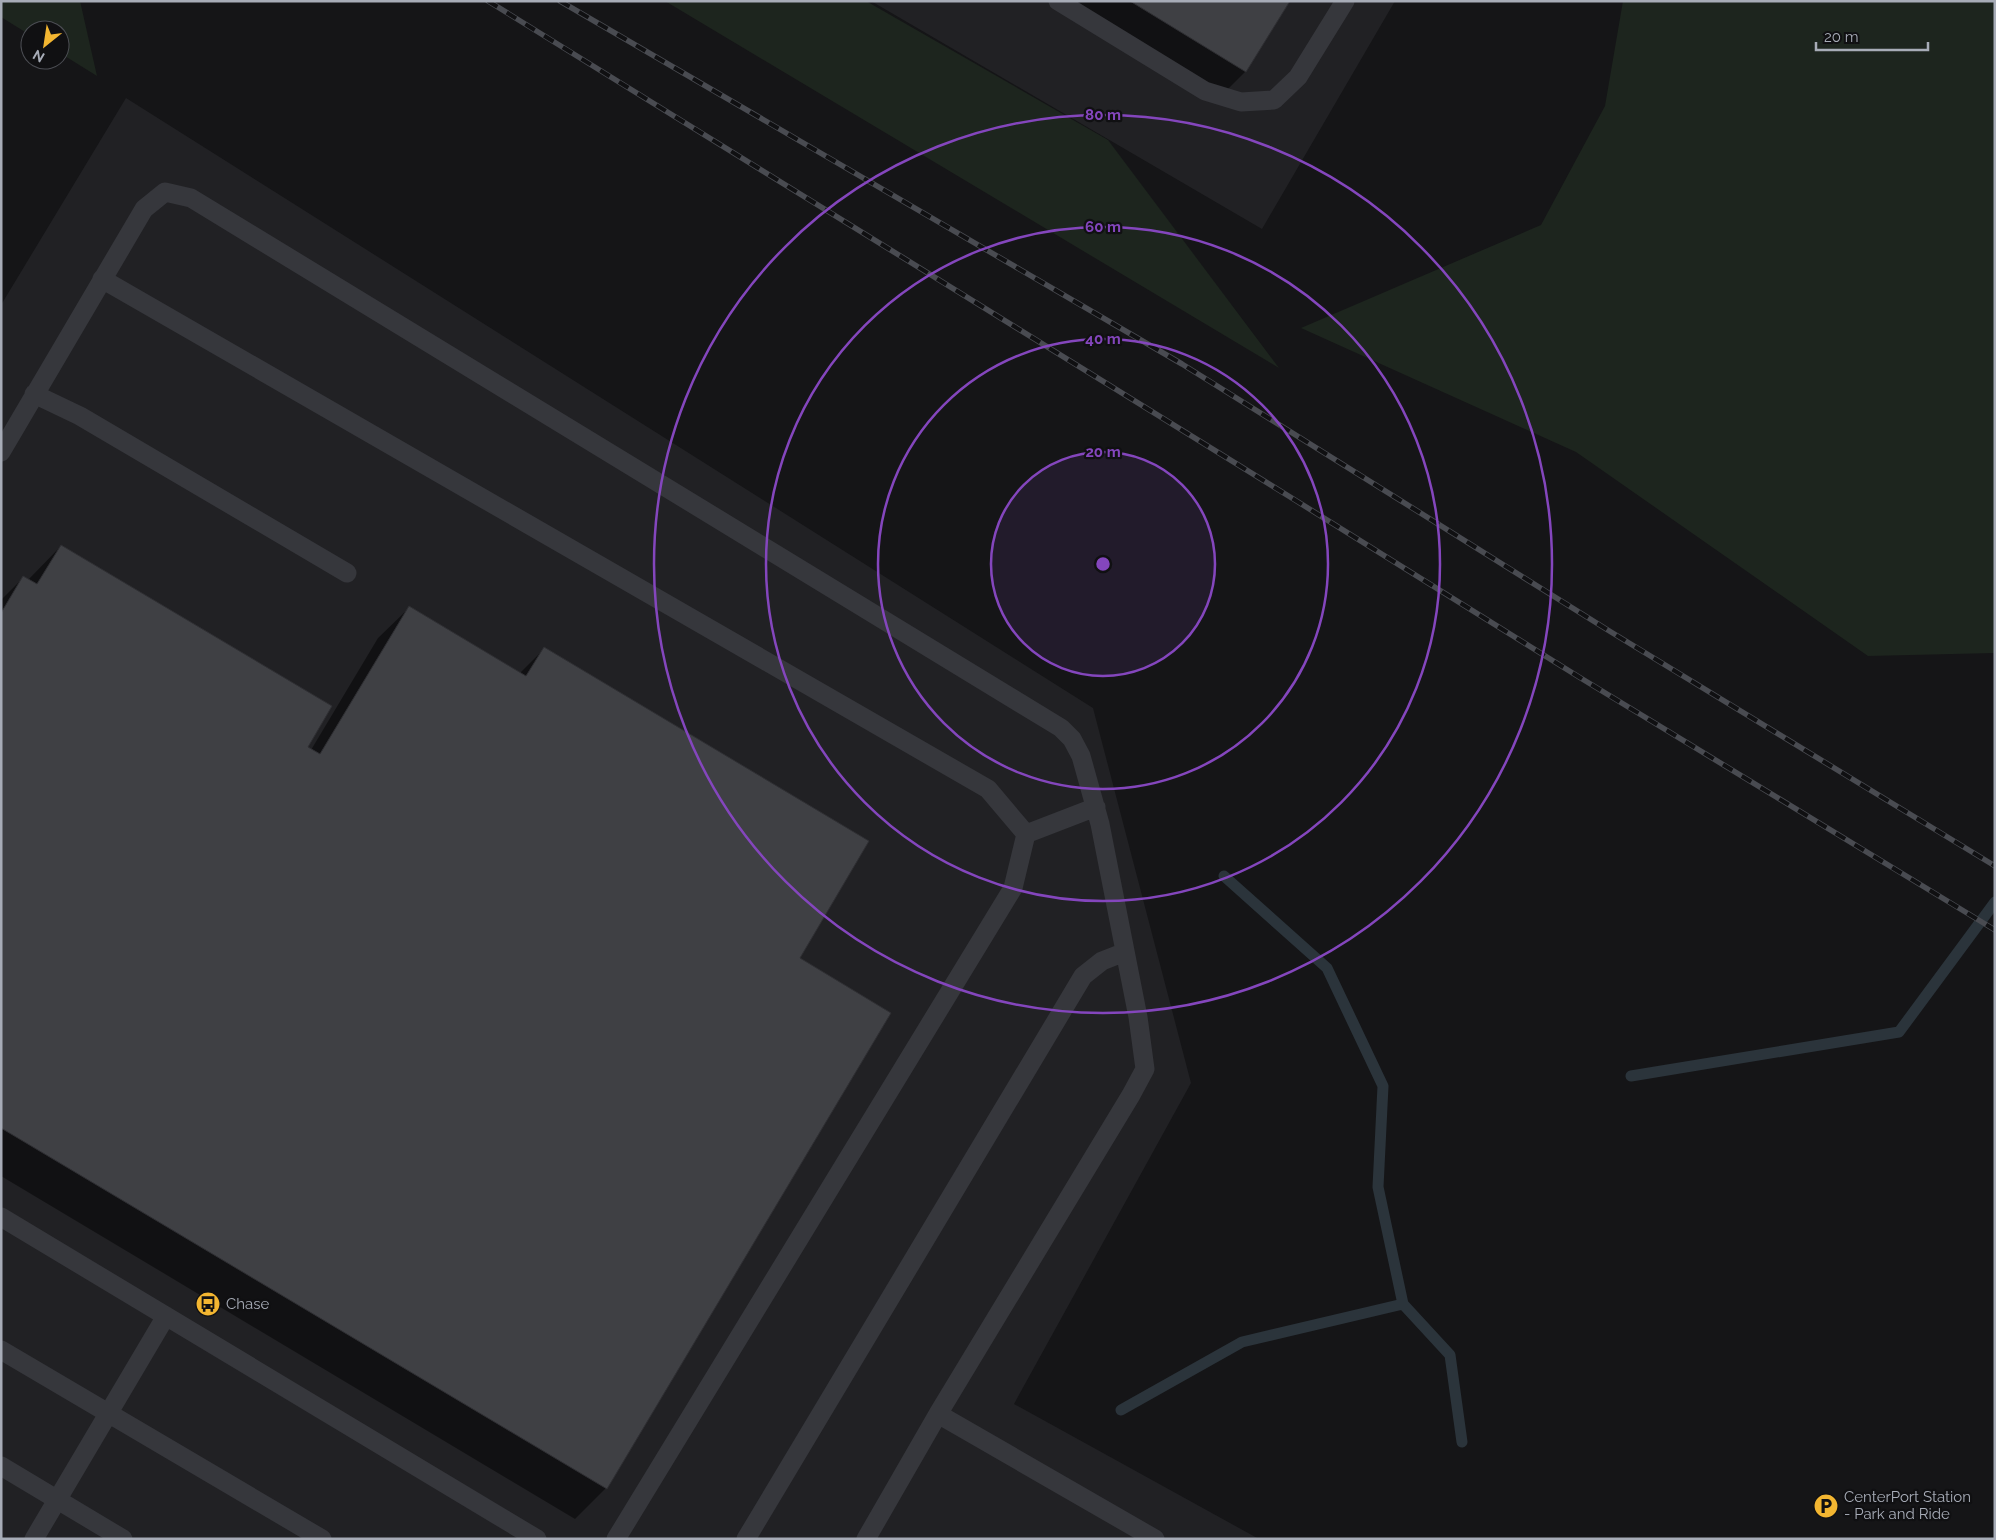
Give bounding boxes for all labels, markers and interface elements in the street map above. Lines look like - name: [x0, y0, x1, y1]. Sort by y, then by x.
- north arrow: [20, 20, 70, 70]
- scale bar: [1816, 20, 1928, 52]
- text: 20 m: [1824, 28, 1859, 46]
- text: N: [30, 47, 47, 66]
- text: 80 m: [1085, 106, 1121, 124]
- text: 60 m: [1085, 218, 1121, 236]
- text: 40 m: [1085, 330, 1121, 348]
- text: 20 m: [1085, 443, 1121, 461]
- centre of rings: [1094, 555, 1112, 573]
- bus stop icon: Chase: [195, 1291, 221, 1317]
- place label: Chase: [226, 1295, 269, 1313]
- place label: CenterPort Station - Park and Ride: [1844, 1488, 1971, 1523]
- parking icon: CenterPort Station - Park and Ride: [1813, 1493, 1839, 1519]

